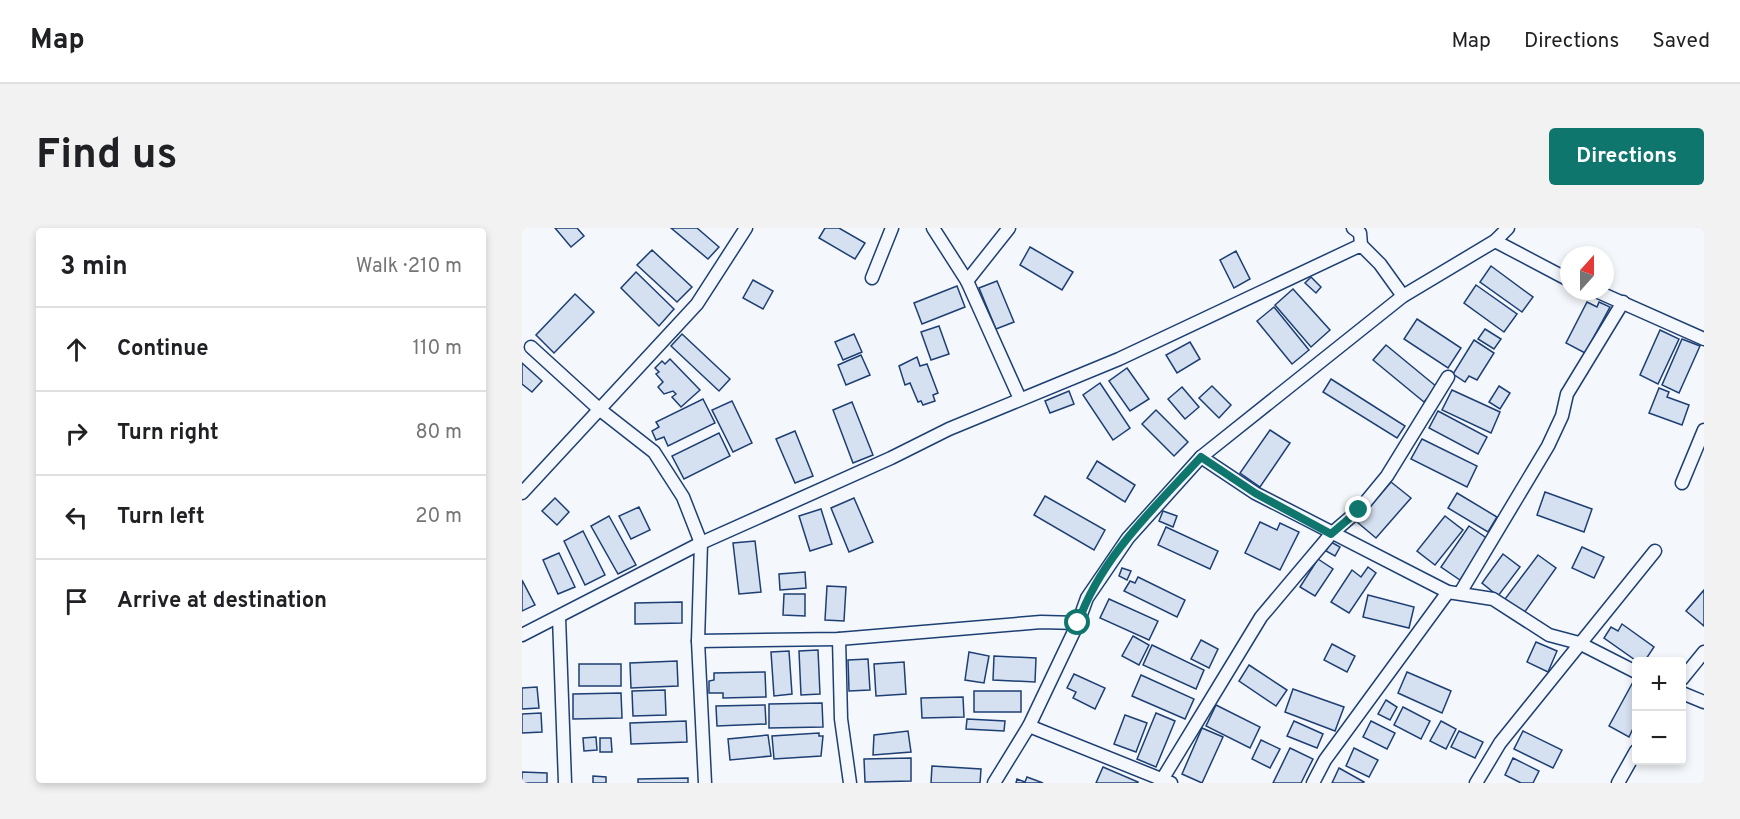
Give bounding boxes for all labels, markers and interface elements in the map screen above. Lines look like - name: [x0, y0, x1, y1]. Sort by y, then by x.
- text: Map: [30, 23, 85, 59]
- text: Map: [1451, 28, 1491, 55]
- text: Directions: [1524, 28, 1619, 55]
- text: Saved: [1652, 28, 1710, 55]
- button: Directions: [1549, 128, 1704, 185]
- text: Find us: [36, 130, 177, 183]
- north arrow: [1560, 246, 1614, 300]
- text: 3 min: [60, 251, 128, 284]
- text: Walk · 210 m: [356, 254, 462, 280]
- icon: ahead: [60, 333, 93, 366]
- text: Continue: [117, 336, 208, 363]
- text: 110 m: [413, 336, 462, 362]
- icon: right: [60, 417, 93, 450]
- text: Turn right: [117, 420, 219, 447]
- text: 80 m: [416, 420, 462, 446]
- route end: [1345, 496, 1371, 522]
- icon: left: [60, 501, 93, 534]
- text: Turn left: [117, 504, 205, 531]
- text: 20 m: [415, 504, 462, 530]
- icon: arrive: [60, 585, 93, 618]
- text: Arrive at destination: [117, 588, 327, 615]
- route start: [1064, 609, 1090, 635]
- map controls: [1632, 657, 1686, 765]
- button: +: [1632, 657, 1686, 711]
- button: −: [1632, 711, 1686, 765]

